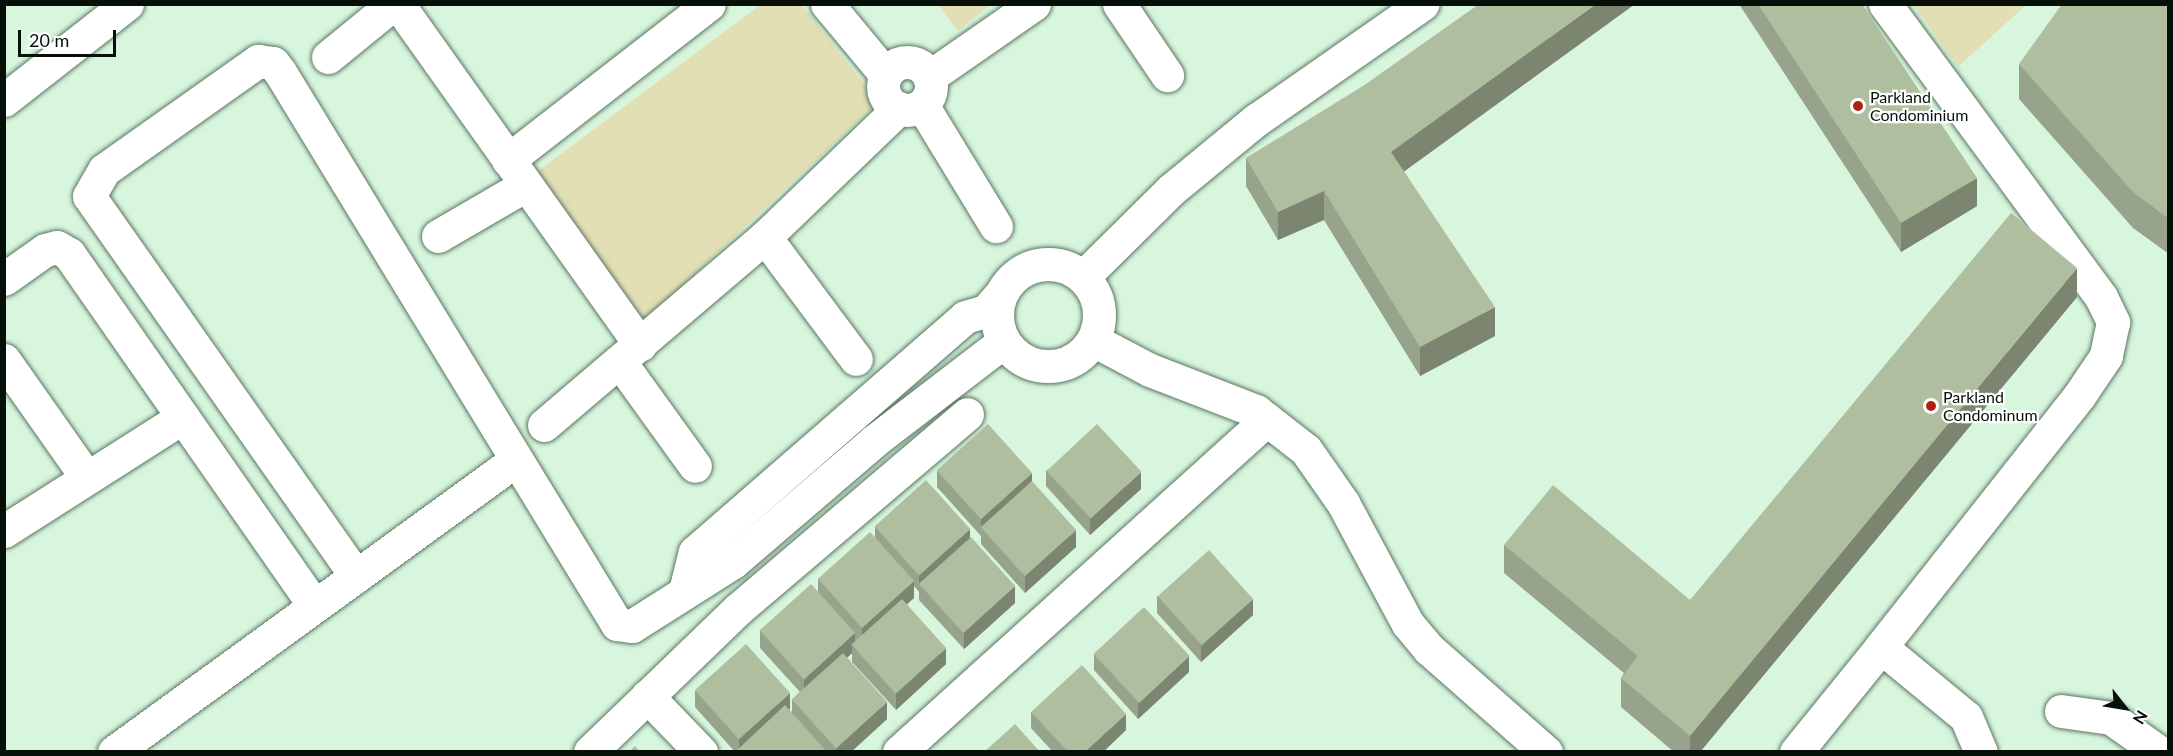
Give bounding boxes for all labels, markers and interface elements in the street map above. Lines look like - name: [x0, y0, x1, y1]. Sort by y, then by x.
- scale bar: [21, 18, 118, 56]
- text: 20 m: [29, 29, 69, 51]
- place label: Parkland Condominium: [1870, 87, 1968, 125]
- marker: Parkland Condominium: [1851, 99, 1865, 113]
- place label: Parkland Condominum: [1943, 387, 2038, 425]
- marker: Parkland Condominum: [1924, 399, 1938, 413]
- north arrow: [2095, 678, 2155, 738]
- text: N: [2130, 707, 2152, 728]

